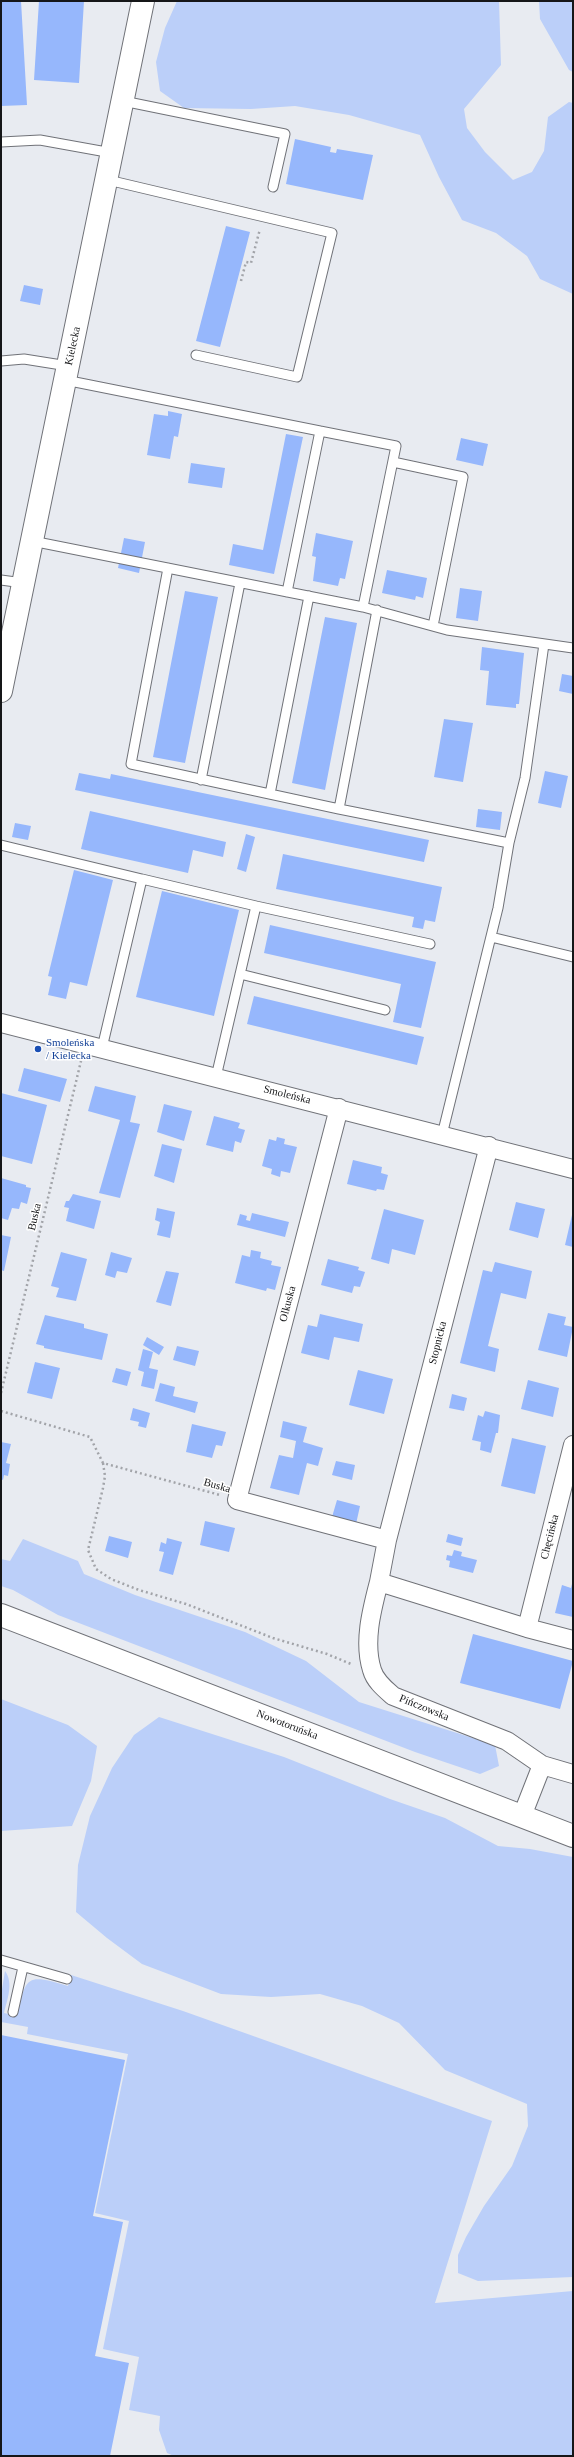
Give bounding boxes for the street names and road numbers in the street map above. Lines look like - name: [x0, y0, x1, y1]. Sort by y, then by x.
- street label: Kielecka: [62, 326, 84, 366]
- street label: Smoleńska: [262, 1083, 312, 1107]
- street label: Buska: [25, 1202, 45, 1232]
- street label: Olkuska: [277, 1285, 299, 1323]
- street label: Stopnicka: [426, 1320, 450, 1366]
- street label: Buska: [202, 1476, 232, 1496]
- street label: Chęcińska: [538, 1513, 562, 1561]
- street label: Pińczowska: [397, 1692, 451, 1724]
- street label: Nowotoruńska: [254, 1707, 320, 1743]

